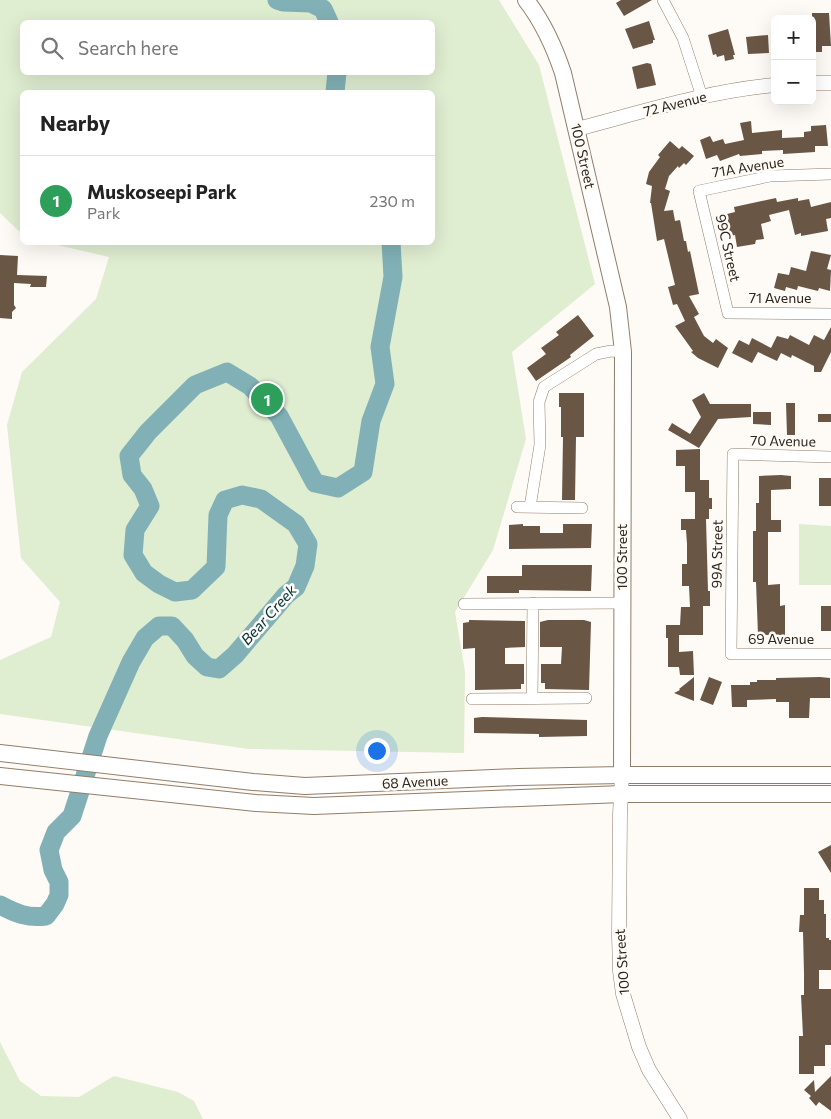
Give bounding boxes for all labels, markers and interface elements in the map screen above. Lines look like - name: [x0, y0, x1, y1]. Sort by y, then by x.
- map controls: [771, 15, 816, 105]
- button: +: [771, 15, 816, 60]
- search box: [20, 20, 435, 75]
- icon: search: [38, 34, 66, 62]
- text: Search here: [78, 36, 178, 59]
- button: −: [771, 60, 816, 105]
- street label: 72 Avenue: [642, 87, 708, 120]
- text: Nearby: [40, 110, 110, 135]
- street label: 100 Street: [568, 122, 599, 190]
- street label: 71A Avenue: [711, 152, 785, 181]
- text: Muskoseepi Park: [87, 180, 237, 203]
- text: 1: [52, 191, 60, 210]
- text: 230 m: [370, 191, 415, 210]
- text: Park: [87, 203, 120, 222]
- street label: 99C Street: [712, 212, 745, 284]
- street label: 71 Avenue: [749, 289, 811, 306]
- pin: 1: [251, 380, 283, 418]
- street label: 70 Avenue: [750, 431, 816, 450]
- street label: 99A Street: [707, 519, 726, 588]
- street label: 100 Street: [613, 523, 630, 590]
- water label: Bear Creek: [237, 580, 300, 648]
- street label: 69 Avenue: [748, 630, 814, 647]
- your location: [364, 738, 390, 764]
- street label: 68 Avenue: [381, 771, 449, 792]
- street label: 100 Street: [611, 928, 632, 996]

